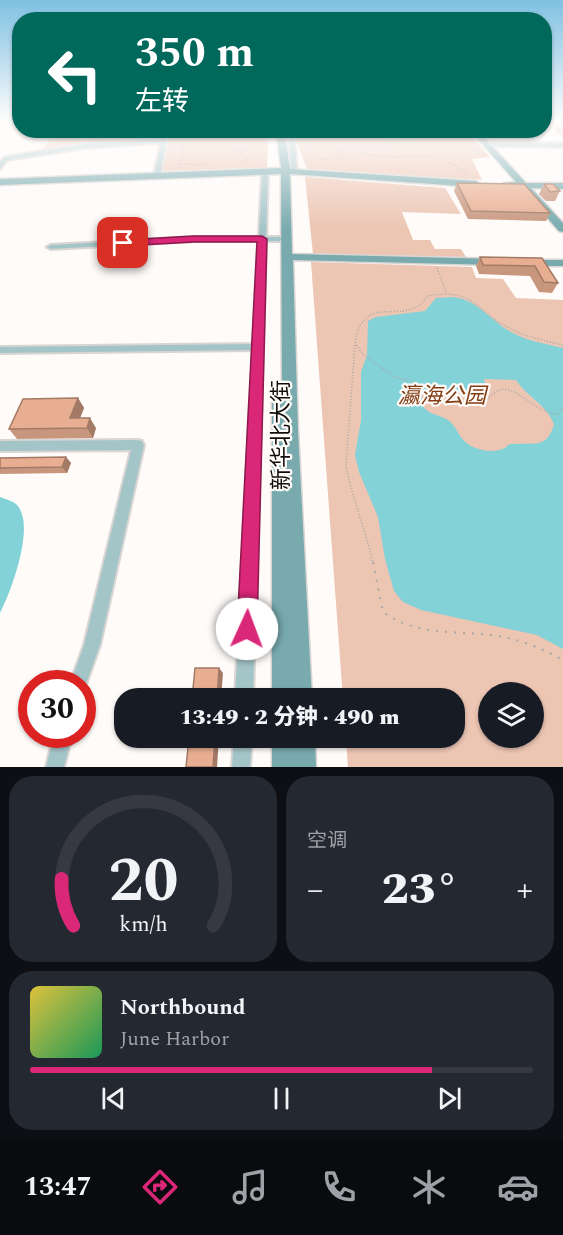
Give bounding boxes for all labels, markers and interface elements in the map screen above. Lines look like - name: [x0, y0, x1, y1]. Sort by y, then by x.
- text: 350 m: [135, 22, 254, 85]
- icon: left: [36, 36, 114, 114]
- text: 左转: [135, 81, 189, 123]
- pin: [97, 217, 148, 268]
- icon: arrive: [106, 226, 139, 259]
- street label: 新华北大街: [265, 380, 298, 490]
- park label: 瀛海公园: [398, 380, 489, 413]
- position arrow: [215, 597, 279, 661]
- speed limit sign: 30: [18, 670, 96, 748]
- map controls: [478, 682, 544, 748]
- button: layers: [478, 682, 544, 748]
- text: 13:49 · 2 分钟 · 490 m: [179, 701, 400, 734]
- text: 空调: [307, 826, 347, 856]
- text: 20: [108, 834, 178, 929]
- text: 23°: [382, 855, 458, 924]
- text: −: [307, 865, 324, 915]
- text: +: [516, 865, 533, 915]
- text: km/h: [119, 908, 167, 941]
- text: Northbound: [120, 991, 246, 1024]
- text: June Harbor: [120, 1024, 229, 1054]
- icon: previous: [97, 1082, 130, 1115]
- icon: pause: [265, 1082, 298, 1115]
- icon: next: [433, 1082, 466, 1115]
- text: 13:47: [24, 1166, 92, 1208]
- icon: directions: [139, 1166, 181, 1208]
- icon: music: [229, 1166, 271, 1208]
- icon: phone: [318, 1166, 360, 1208]
- icon: climate: [408, 1166, 450, 1208]
- icon: car: [497, 1166, 539, 1208]

